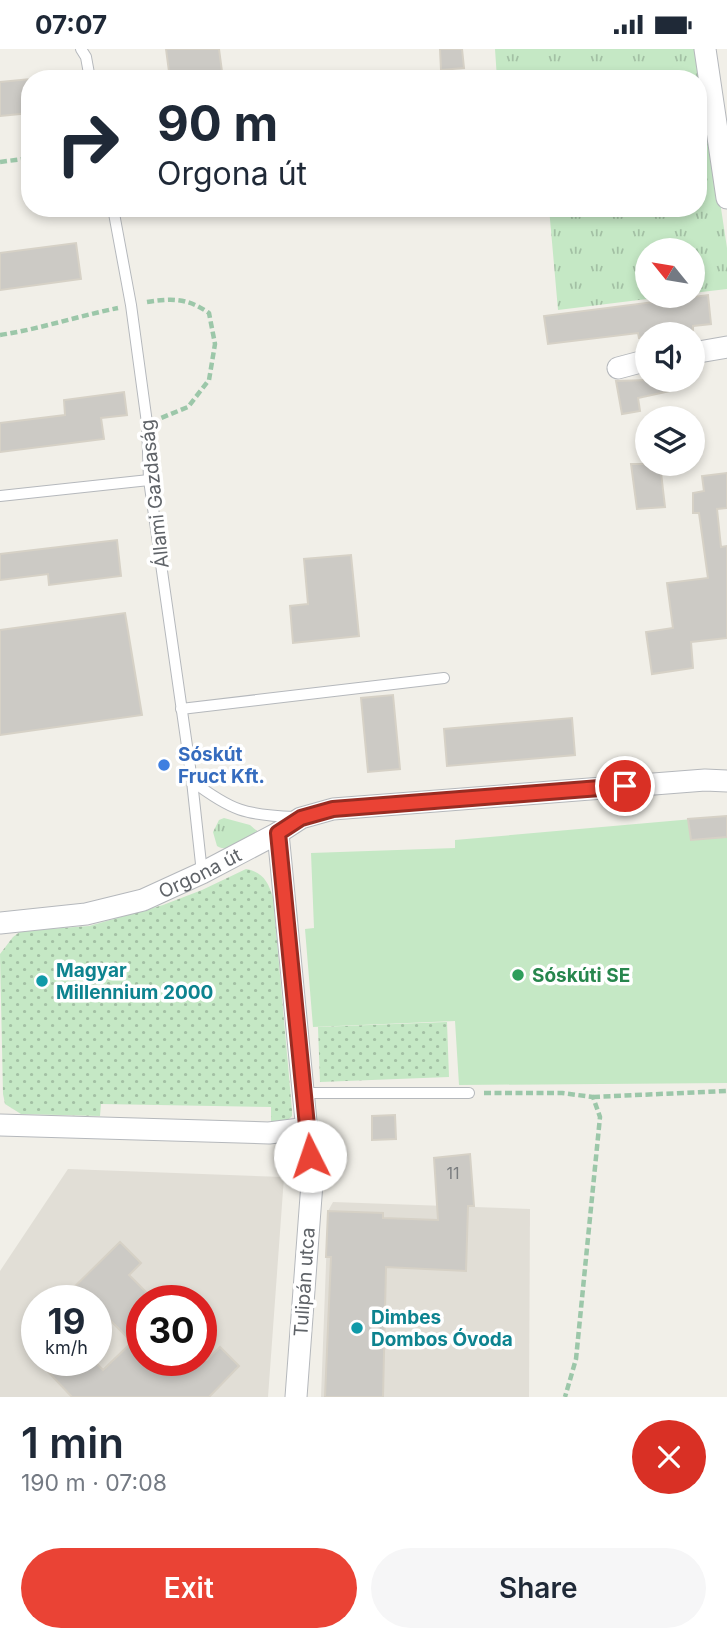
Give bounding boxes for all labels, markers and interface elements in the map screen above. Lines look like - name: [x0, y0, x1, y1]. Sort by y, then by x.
- text: 07:07: [35, 9, 107, 40]
- text: 90 m: [157, 94, 278, 153]
- icon: right: [42, 98, 133, 189]
- text: Orgona út: [157, 154, 307, 193]
- north arrow: [635, 238, 705, 308]
- map controls: [635, 238, 705, 476]
- button: sound: [635, 322, 705, 392]
- button: layers: [635, 406, 705, 476]
- street label: Állami Gazdaság: [134, 419, 174, 569]
- place label: Sóskút Fruct Kft.: [178, 743, 265, 788]
- pin: [595, 756, 655, 816]
- marker: Sóskút Fruct Kft.: [156, 757, 172, 773]
- icon: arrive: [606, 767, 644, 805]
- street label: Orgona út: [155, 843, 245, 903]
- place label: Magyar Millennium 2000: [56, 959, 213, 1004]
- place label: Sóskúti SE: [532, 964, 630, 987]
- marker: Sóskúti SE: [510, 967, 526, 983]
- marker: Magyar Millennium 2000: [34, 973, 50, 989]
- position arrow: [273, 1119, 347, 1193]
- house number: 11: [446, 1163, 460, 1183]
- street label: Tulipán utca: [289, 1227, 320, 1337]
- speed limit sign: 30: [126, 1285, 217, 1376]
- text: 19: [48, 1300, 85, 1342]
- place label: Dimbes Dombos Óvoda: [371, 1306, 513, 1351]
- marker: Dimbes Dombos Óvoda: [349, 1320, 365, 1336]
- text: km/h: [45, 1337, 88, 1358]
- text: 1 min: [21, 1417, 124, 1468]
- button: close: [632, 1420, 706, 1494]
- text: 190 m · 07:08: [21, 1469, 167, 1497]
- button: Exit: [21, 1548, 357, 1628]
- button: Share: [371, 1548, 706, 1628]

